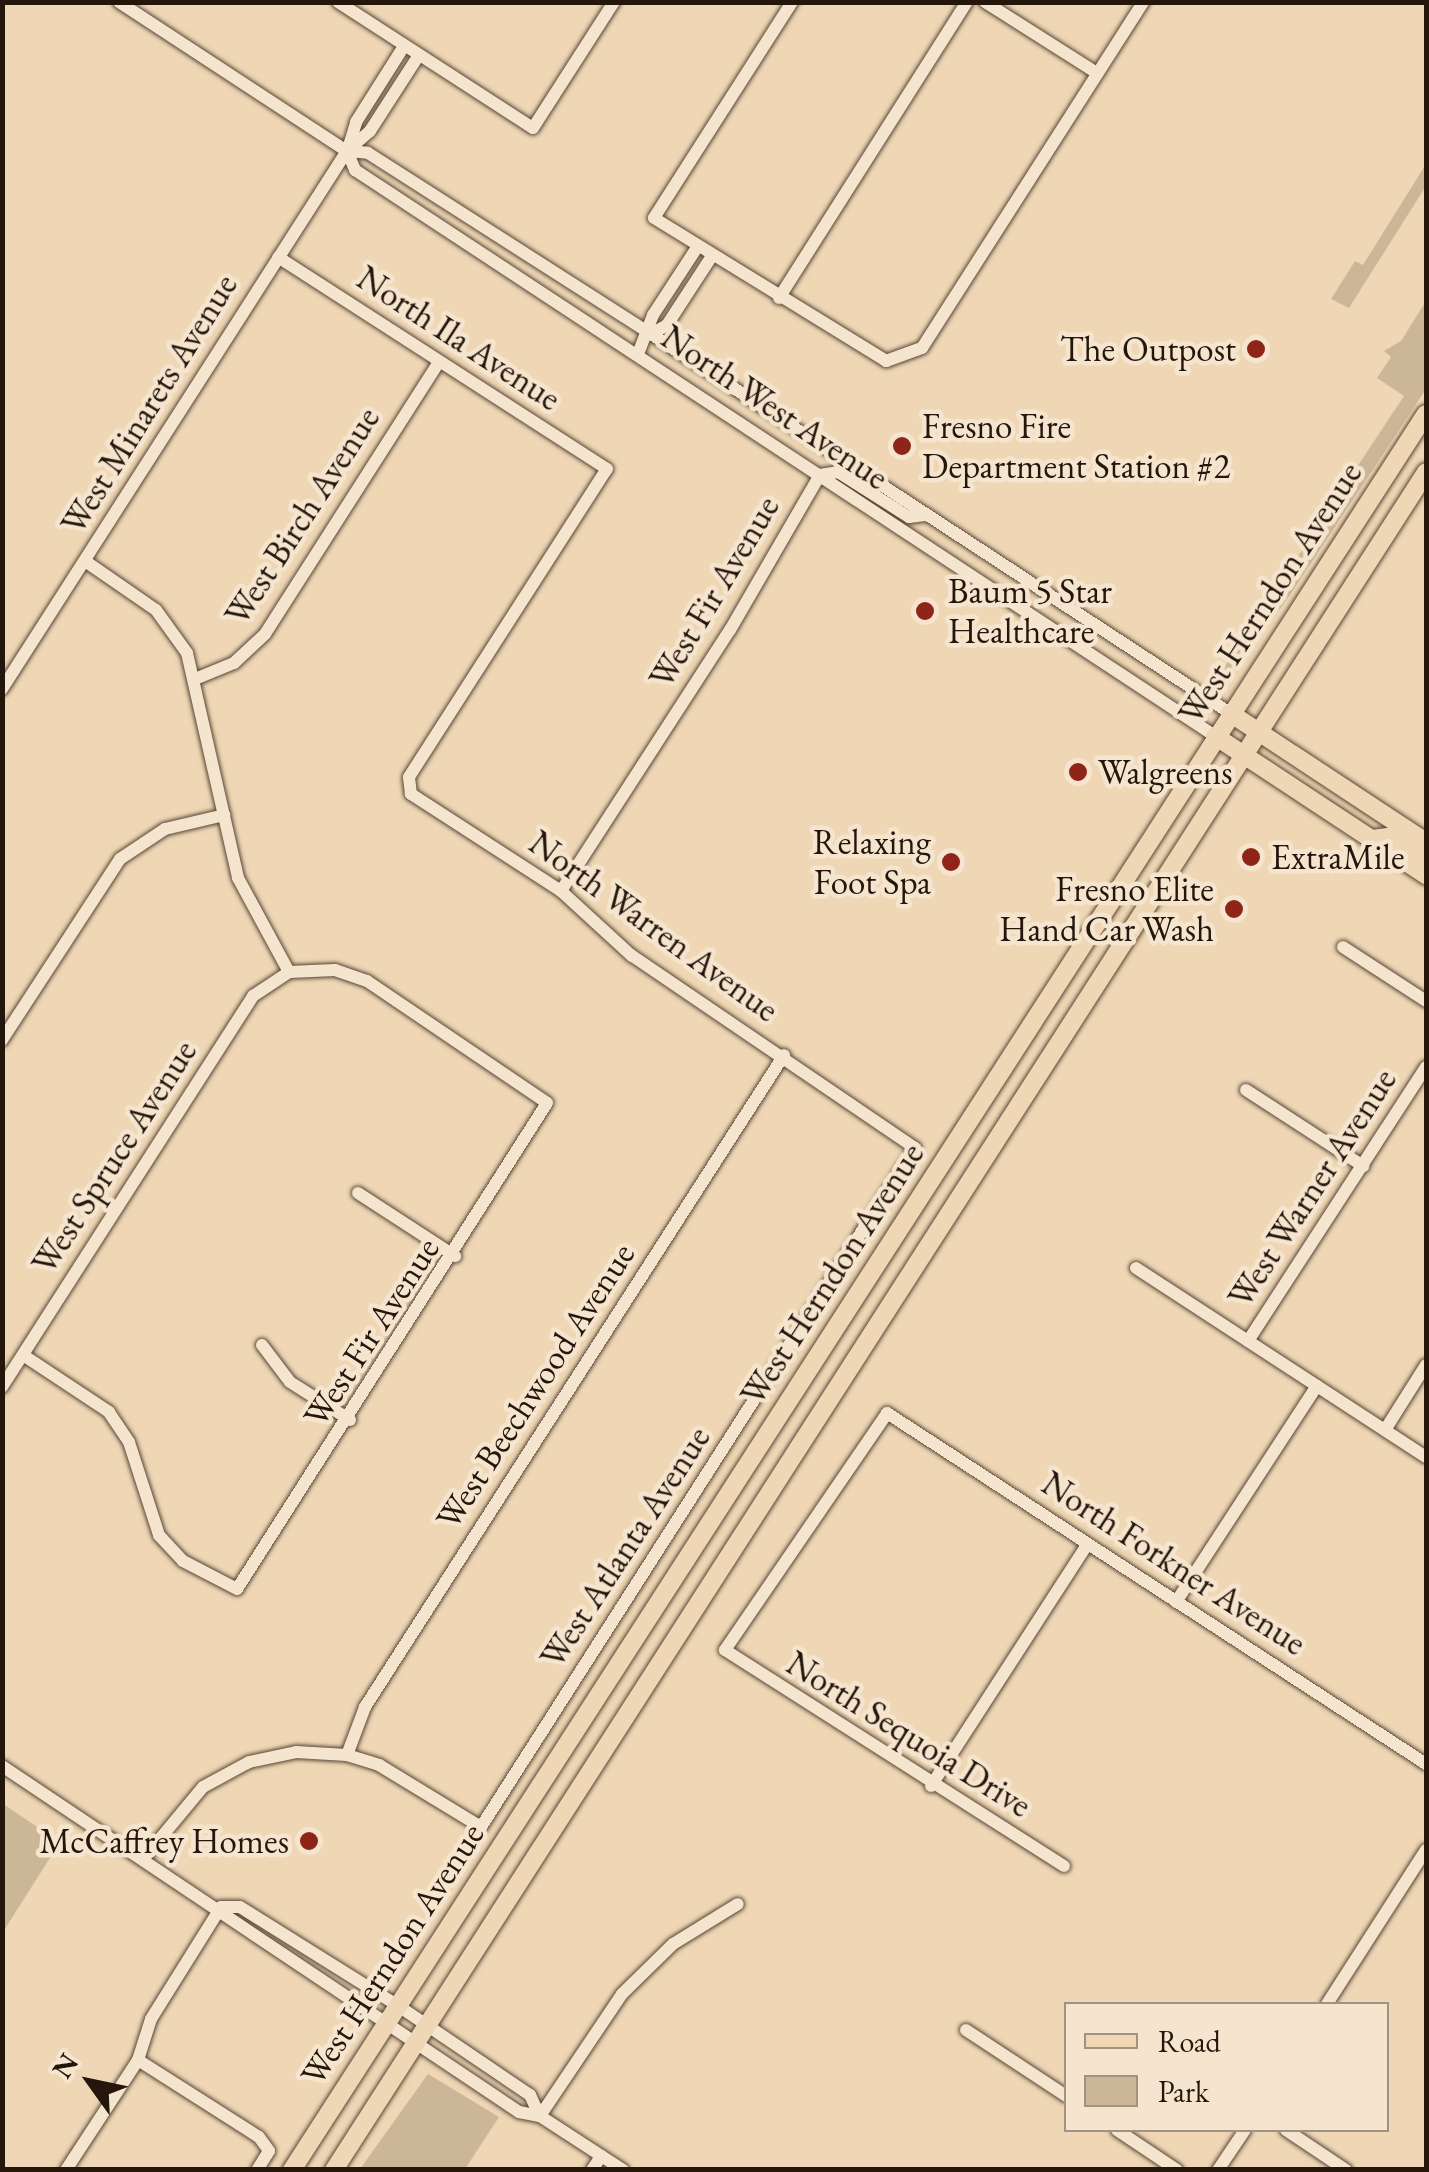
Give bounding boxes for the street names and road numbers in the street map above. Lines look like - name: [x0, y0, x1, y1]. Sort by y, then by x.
- street label: North Ila Avenue: [349, 257, 569, 419]
- street label: West Minarets Avenue: [52, 266, 246, 542]
- street label: North West Avenue: [654, 316, 896, 498]
- street label: West Birch Avenue: [216, 399, 388, 633]
- street label: West Herndon Avenue: [1169, 454, 1371, 732]
- street label: West Fir Avenue: [640, 488, 788, 696]
- street label: North Warren Avenue: [521, 821, 787, 1031]
- street label: West Spruce Avenue: [23, 1032, 205, 1282]
- street label: West Warner Avenue: [1219, 1060, 1405, 1316]
- street label: West Herndon Avenue: [731, 1135, 933, 1413]
- street label: West Fir Avenue: [294, 1230, 448, 1434]
- street label: West Beechwood Avenue: [427, 1235, 643, 1537]
- street label: West Atlanta Avenue: [531, 1418, 719, 1676]
- street label: North Forkner Avenue: [1034, 1462, 1314, 1664]
- street label: North Sequoia Drive: [779, 1642, 1039, 1826]
- street label: West Herndon Avenue: [291, 1815, 493, 2093]

